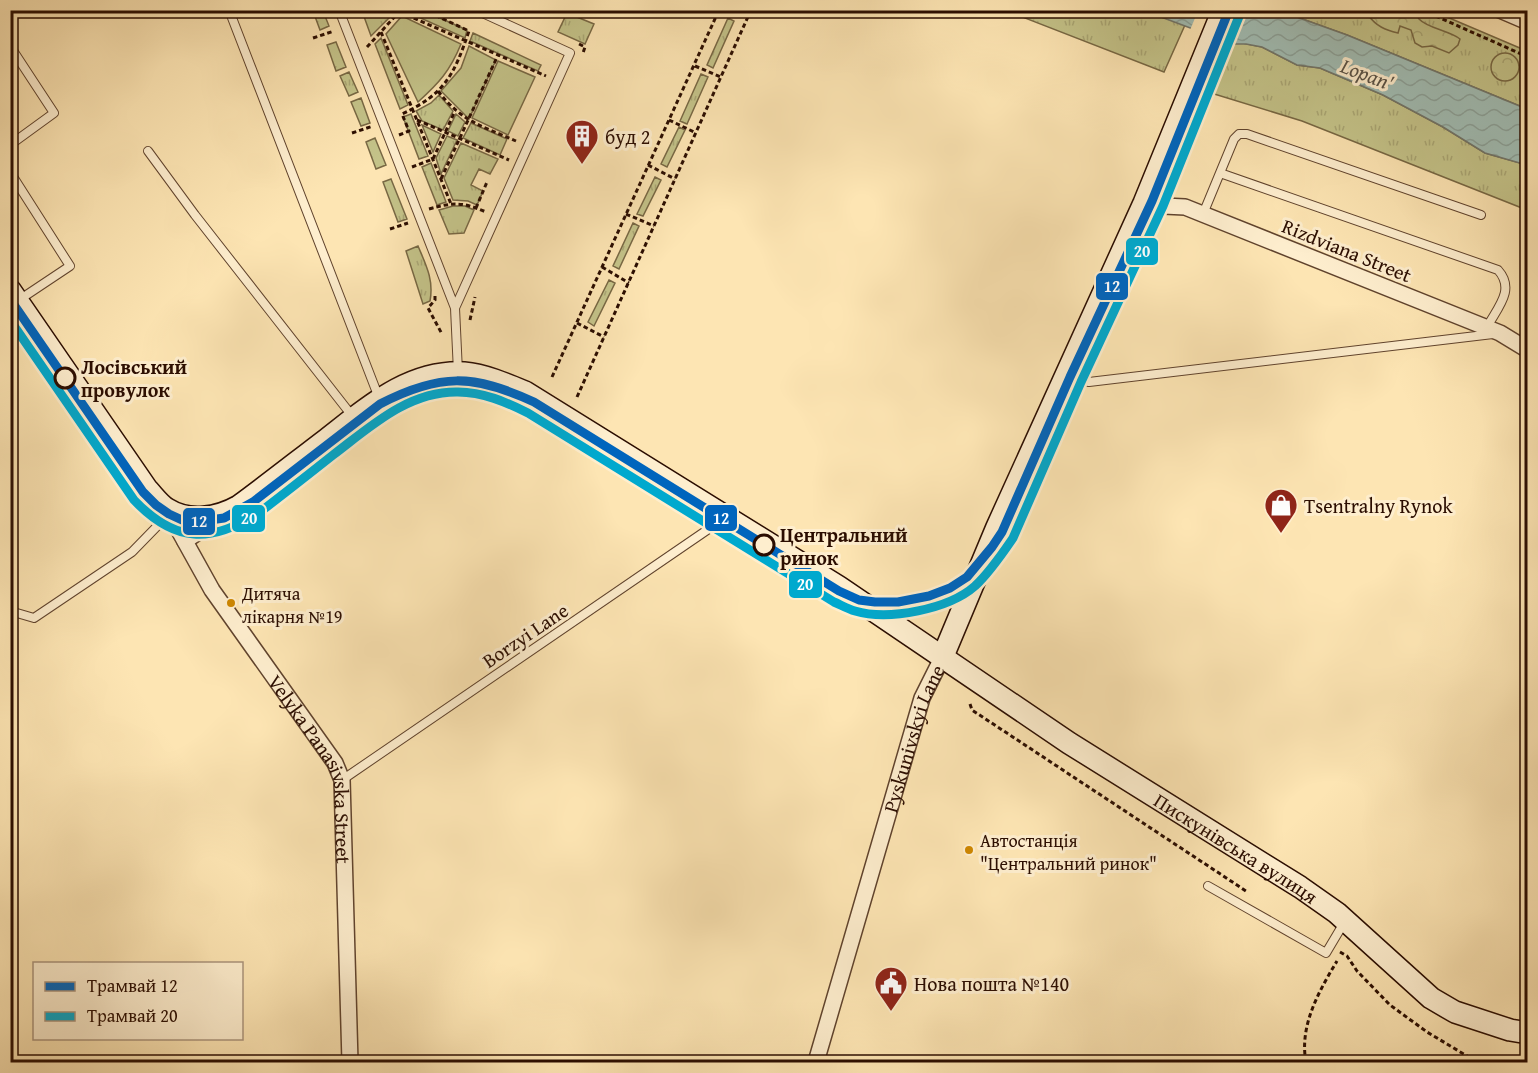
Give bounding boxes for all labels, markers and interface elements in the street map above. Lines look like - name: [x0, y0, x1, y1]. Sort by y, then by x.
- water label: Lopan': [1336, 50, 1398, 98]
- building icon: буд 2: [564, 118, 600, 165]
- place label: буд 2: [605, 122, 650, 151]
- street label: Rizdviana Street: [1278, 211, 1416, 289]
- line badge: 20: [1125, 237, 1159, 266]
- text: 20: [1134, 239, 1150, 263]
- line badge: 12: [1095, 272, 1129, 301]
- text: 12: [1104, 274, 1120, 298]
- place label: Лосівський провулок: [81, 352, 187, 404]
- marker: Лосівський провулок: [54, 367, 76, 389]
- shop icon: Tsentralny Rynok: [1263, 487, 1299, 534]
- place label: Tsentralny Rynok: [1304, 491, 1453, 520]
- line badge: 20: [231, 504, 266, 533]
- line badge: 12: [704, 504, 738, 532]
- text: 20: [241, 506, 257, 530]
- text: 12: [713, 506, 729, 530]
- line badge: 12: [182, 507, 216, 536]
- text: 12: [191, 509, 207, 533]
- place label: Центральний ринок: [780, 520, 908, 572]
- marker: Центральний ринок: [753, 534, 775, 556]
- line badge: 20: [788, 570, 823, 599]
- text: 20: [797, 572, 813, 596]
- place label: Дитяча лікарня №19: [241, 580, 343, 630]
- street label: Borzyi Lane: [476, 595, 574, 675]
- marker: Дитяча лікарня №19: [225, 597, 237, 609]
- street label: Pyskunivskyi Lane: [875, 659, 951, 816]
- street label: Velyka Panasivska Street: [262, 668, 359, 864]
- street label: Пискунівська вулиця: [1149, 785, 1324, 910]
- place label: Автостанція "Центральний ринок": [980, 827, 1157, 877]
- marker: Автостанція "Центральний ринок": [963, 844, 975, 856]
- legend: [33, 962, 243, 1040]
- public building icon: Нова пошта №140: [873, 965, 909, 1012]
- place label: Нова пошта №140: [914, 969, 1069, 998]
- text: Трамвай 12: [87, 972, 178, 999]
- text: Трамвай 20: [87, 1002, 178, 1029]

